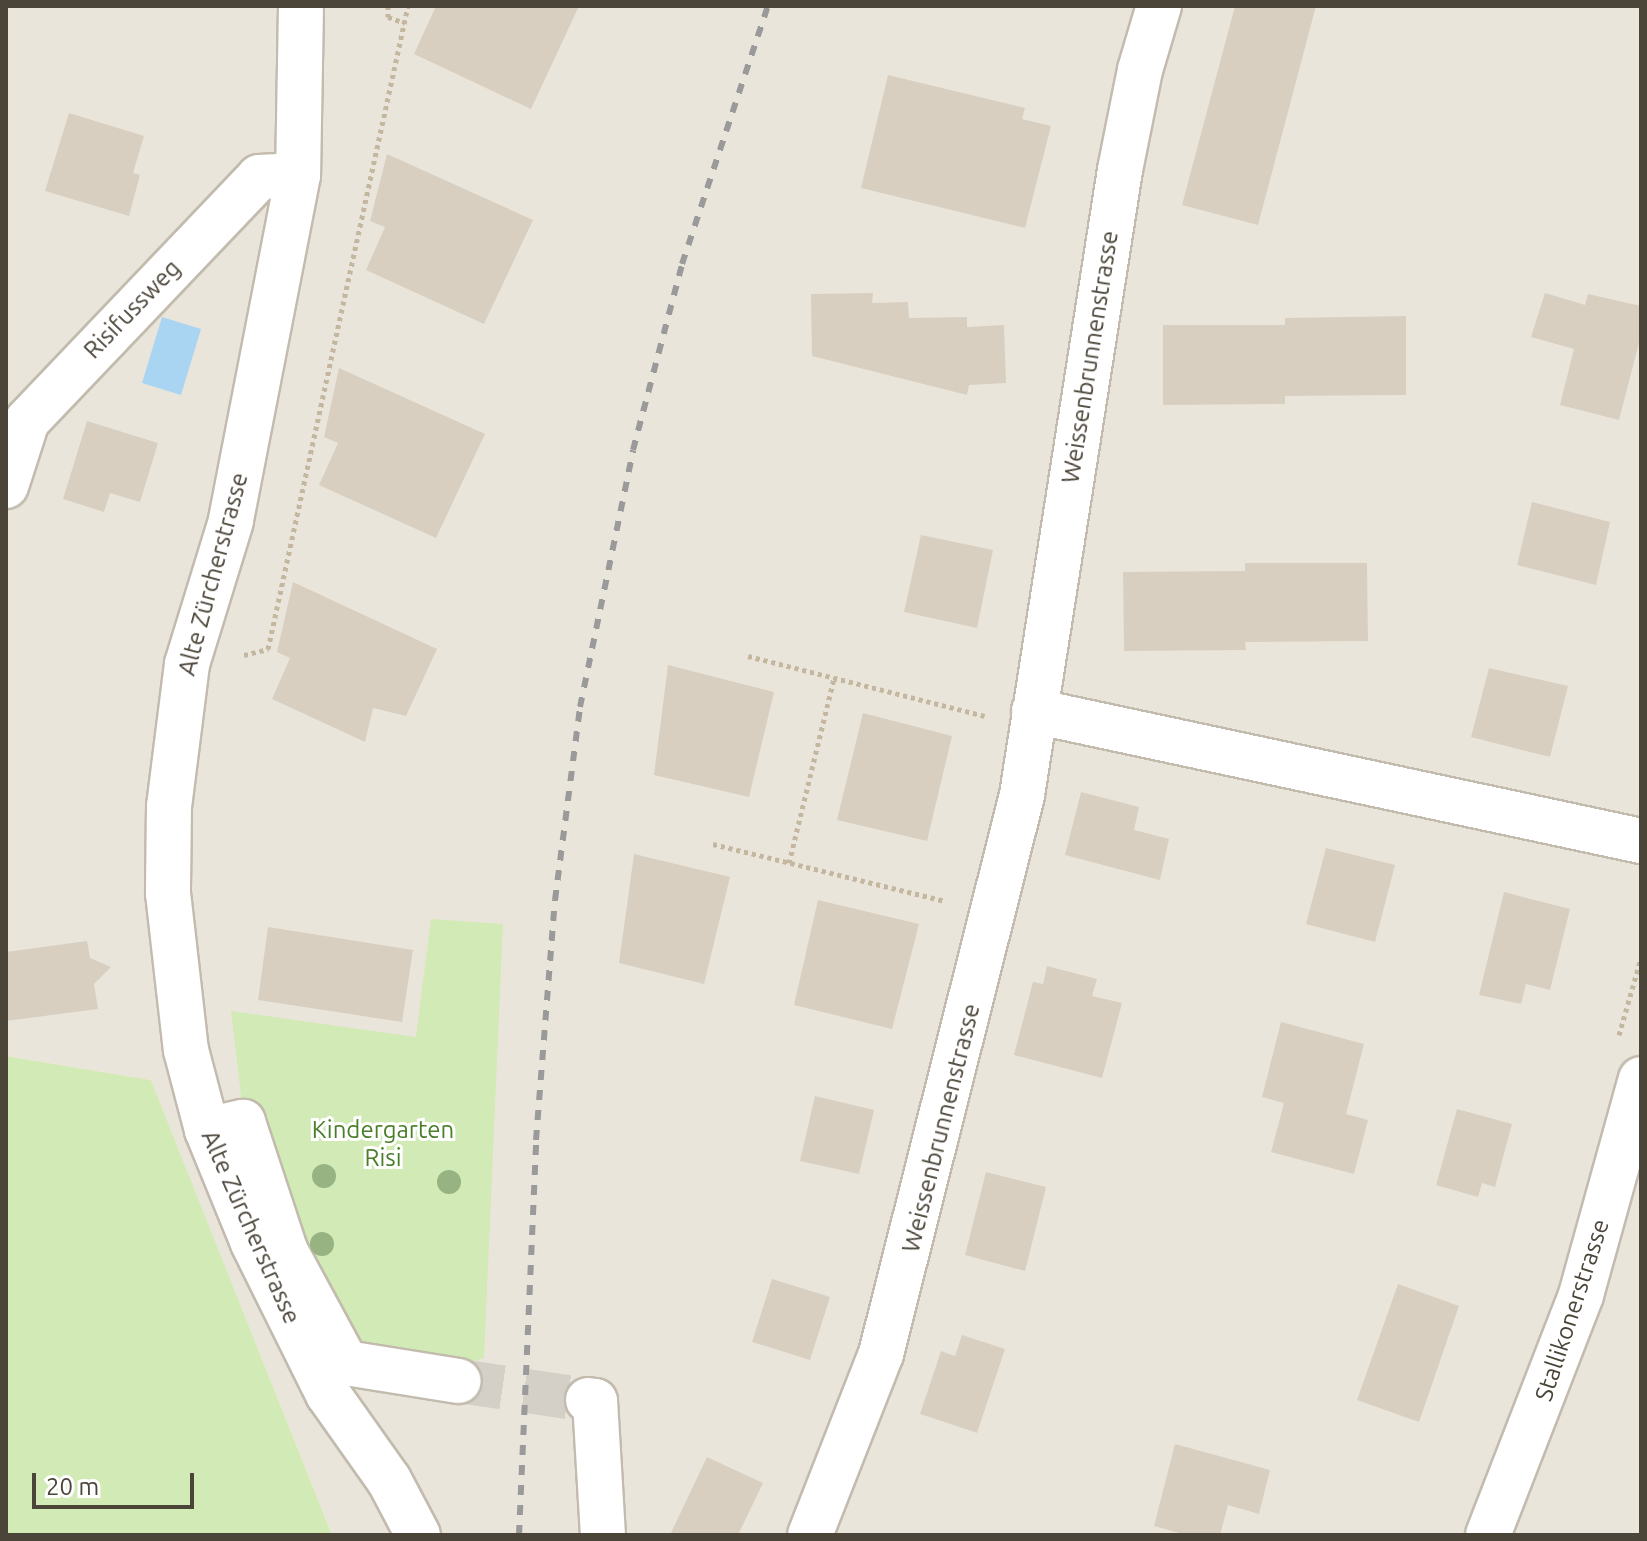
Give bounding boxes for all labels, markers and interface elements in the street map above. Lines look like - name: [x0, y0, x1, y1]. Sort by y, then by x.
- street label: Weissenbrunnenstrasse: [1056, 229, 1124, 485]
- street label: Risifussweg: [78, 254, 186, 364]
- street label: Alte Zürcherstrasse: [172, 469, 254, 679]
- street label: Weissenbrunnenstrasse: [896, 1001, 986, 1255]
- park label: Kindergarten Risi: [312, 1116, 454, 1172]
- street label: Alte Zürcherstrasse: [195, 1126, 307, 1328]
- street label: Stallikonerstrasse: [1529, 1215, 1615, 1405]
- scale bar: [36, 1457, 198, 1507]
- text: 20 m: [46, 1473, 99, 1500]

